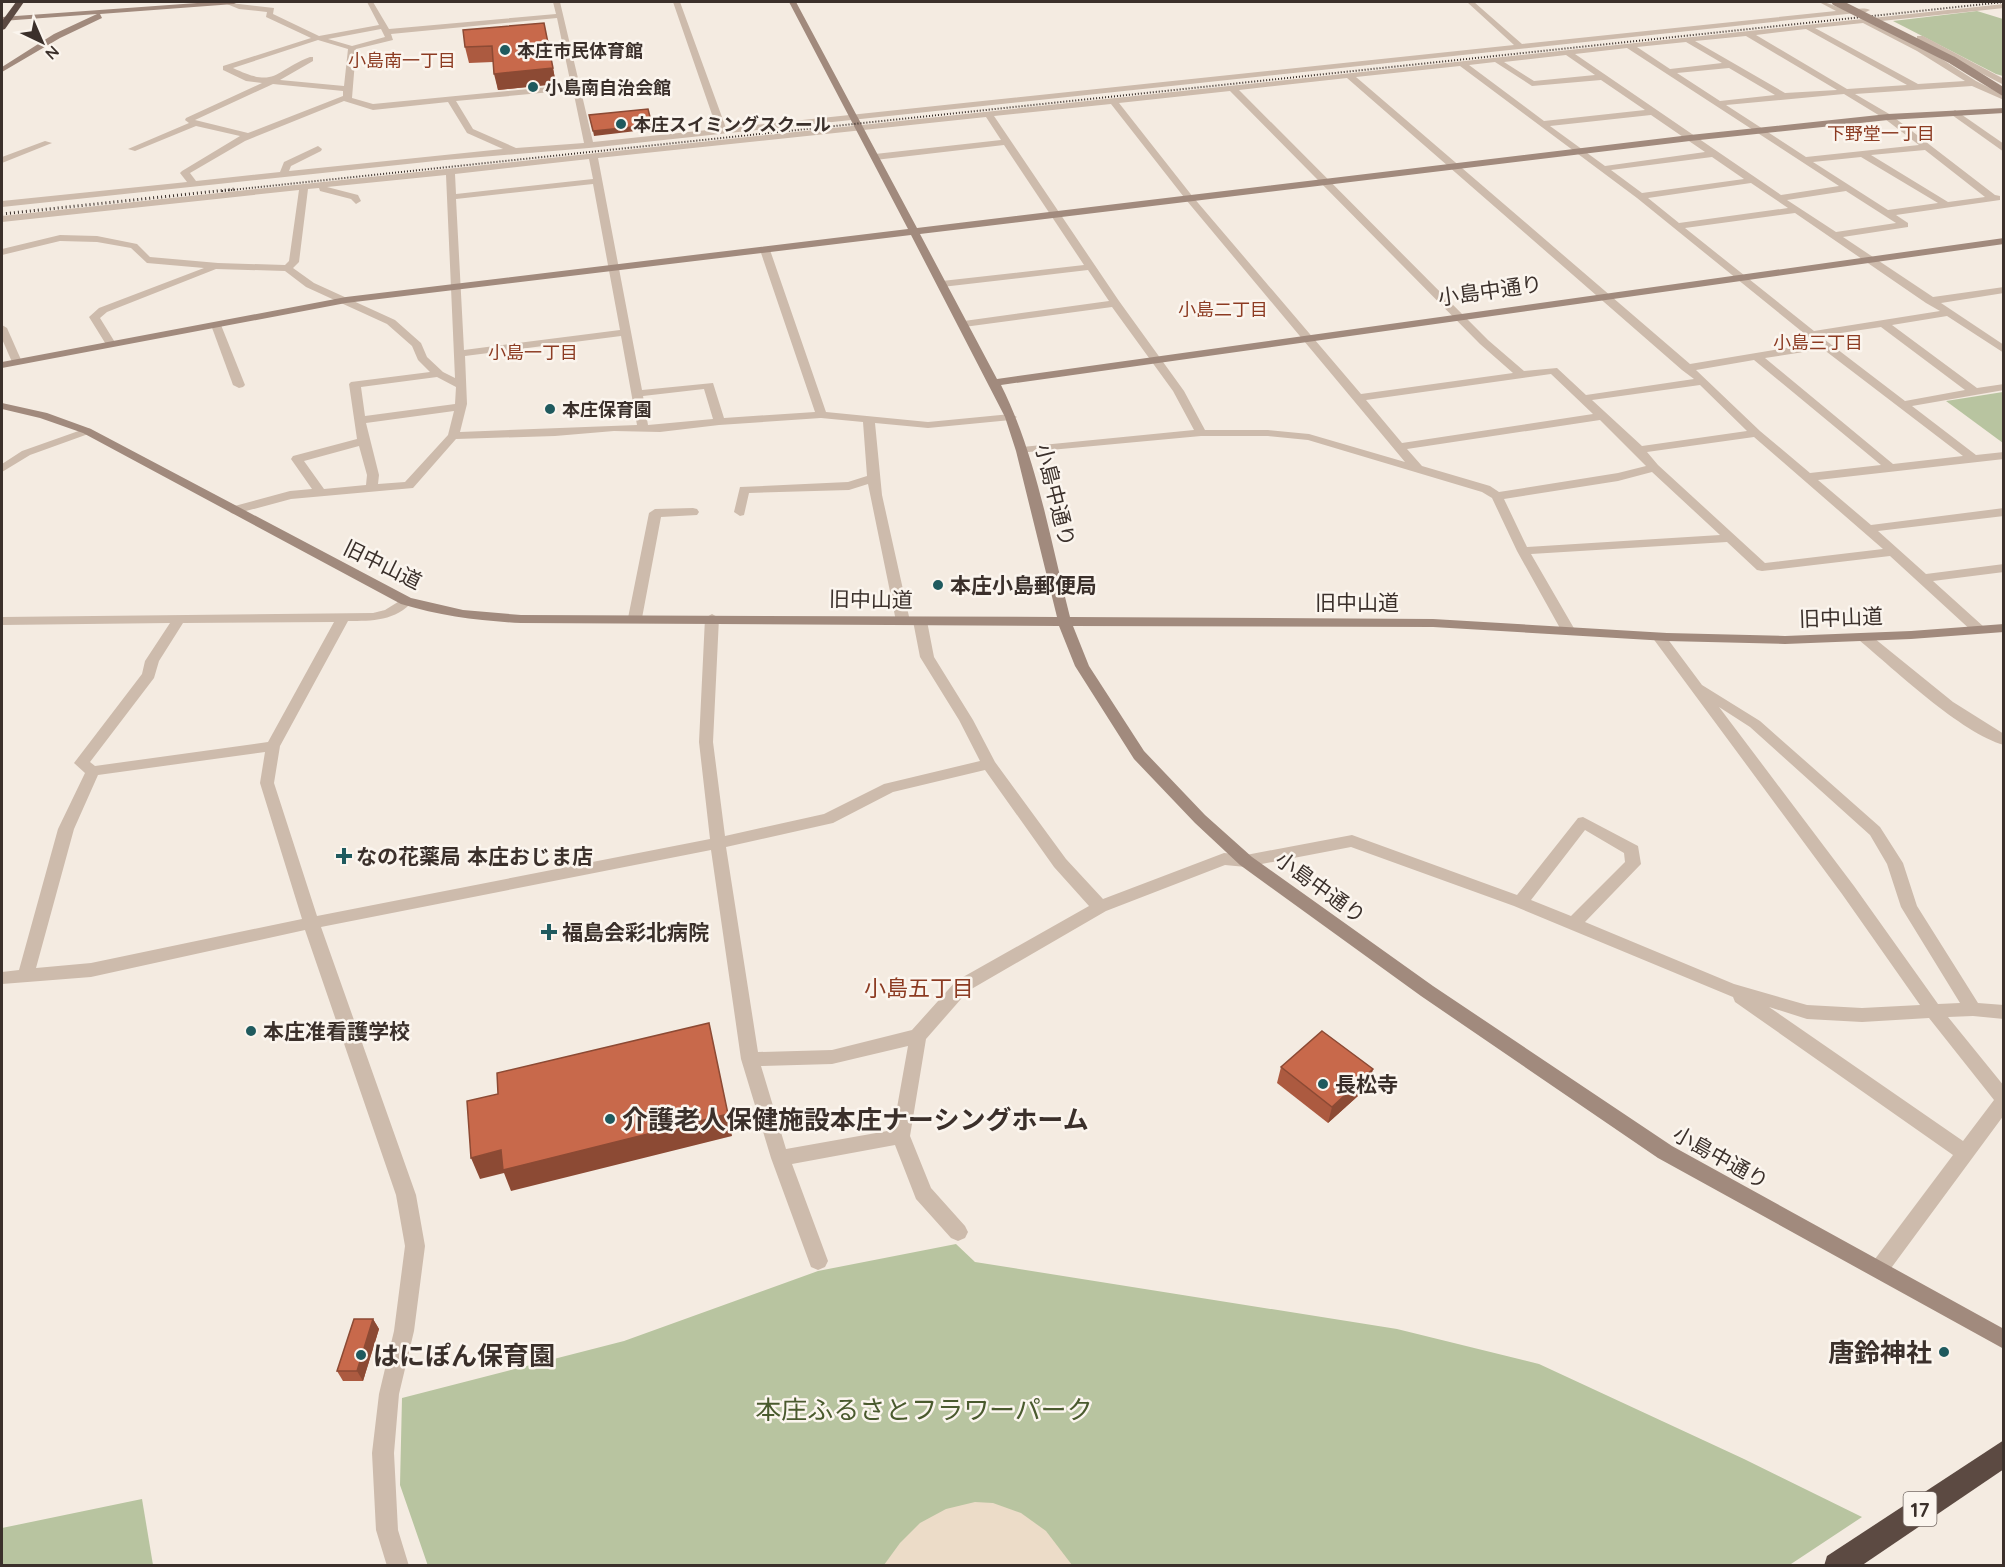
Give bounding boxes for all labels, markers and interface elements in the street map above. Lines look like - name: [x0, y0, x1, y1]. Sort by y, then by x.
- north arrow: [12, 12, 72, 72]
- place label: 本庄市民体育館: [517, 39, 643, 62]
- text: N: [41, 42, 64, 64]
- marker: 本庄市民体育館: [498, 43, 512, 57]
- district label: 小島南一丁目: [348, 49, 456, 72]
- place label: 小島南自治会館: [545, 76, 671, 99]
- marker: 小島南自治会館: [526, 80, 540, 94]
- place label: 本庄スイミングスクール: [633, 113, 831, 136]
- marker: 本庄スイミングスクール: [614, 117, 628, 131]
- district label: 下野堂一丁目: [1827, 122, 1935, 145]
- street label: 小島中通り: [1436, 270, 1544, 310]
- district label: 小島二丁目: [1178, 298, 1268, 321]
- district label: 小島三丁目: [1773, 331, 1863, 354]
- district label: 小島一丁目: [488, 341, 578, 364]
- place label: 本庄保育園: [562, 398, 652, 421]
- marker: 本庄保育園: [543, 402, 557, 416]
- street label: 小島中通り: [1031, 441, 1081, 549]
- street label: 旧中山道: [340, 534, 426, 594]
- place label: 本庄小島郵便局: [950, 572, 1097, 598]
- marker: 本庄小島郵便局: [931, 578, 945, 592]
- street label: 旧中山道: [829, 585, 913, 613]
- street label: 旧中山道: [1315, 589, 1399, 615]
- street label: 旧中山道: [1799, 603, 1883, 631]
- place label: なの花薬局 本庄おじま店: [356, 843, 593, 869]
- street label: 小島中通り: [1271, 846, 1371, 928]
- marker: なの花薬局 本庄おじま店: [337, 849, 351, 863]
- place label: 福島会彩北病院: [562, 919, 709, 945]
- marker: 福島会彩北病院: [540, 923, 558, 941]
- district label: 小島五丁目: [864, 974, 974, 1002]
- place label: 本庄准看護学校: [263, 1018, 410, 1044]
- marker: 本庄准看護学校: [244, 1024, 258, 1038]
- place label: 長松寺: [1335, 1071, 1398, 1097]
- marker: 長松寺: [1316, 1077, 1330, 1091]
- place label: 介護老人保健施設本庄ナーシングホーム: [622, 1103, 1089, 1136]
- marker: 介護老人保健施設本庄ナーシングホーム: [603, 1112, 617, 1126]
- street label: 小島中通り: [1669, 1120, 1773, 1194]
- place label: 唐鈴神社: [1828, 1336, 1932, 1369]
- place label: はにぽん保育園: [373, 1339, 555, 1372]
- marker: 唐鈴神社: [1937, 1345, 1951, 1359]
- marker: はにぽん保育園: [354, 1348, 368, 1362]
- park label: 本庄ふるさとフラワーパーク: [755, 1393, 1093, 1426]
- road number: 17: [1904, 1492, 1936, 1526]

